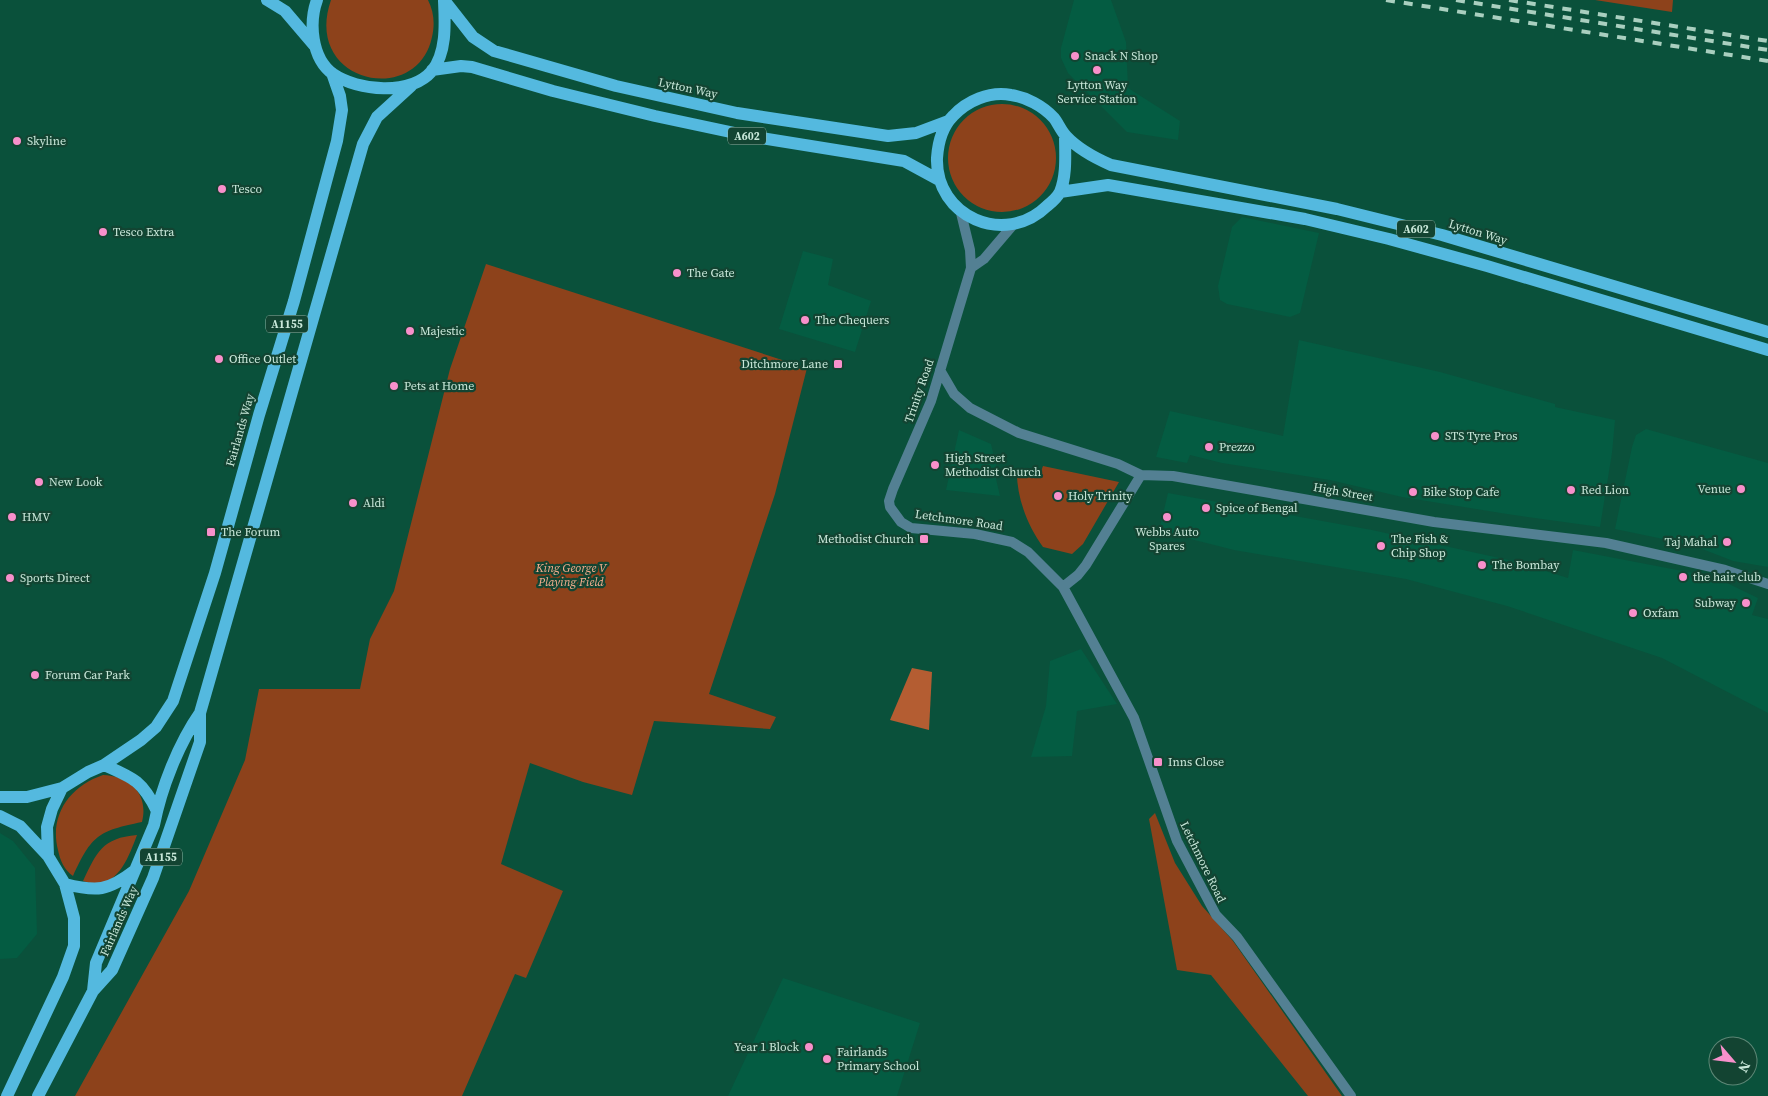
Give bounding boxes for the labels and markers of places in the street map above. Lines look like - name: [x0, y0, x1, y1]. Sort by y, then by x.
- place label: Snack N Shop: [1085, 48, 1158, 64]
- marker: Snack N Shop: [1069, 50, 1081, 62]
- marker: Lytton Way Service Station: [1091, 64, 1103, 76]
- place label: Lytton Way Service Station: [1057, 77, 1137, 107]
- place label: Skyline: [27, 133, 66, 149]
- marker: Skyline: [11, 135, 23, 147]
- place label: Tesco: [232, 181, 263, 197]
- marker: Tesco: [216, 183, 228, 195]
- place label: Tesco Extra: [113, 224, 175, 240]
- marker: Tesco Extra: [97, 226, 109, 238]
- place label: The Gate: [687, 265, 735, 281]
- marker: The Gate: [671, 267, 683, 279]
- place label: The Chequers: [815, 312, 889, 328]
- marker: The Chequers: [799, 314, 811, 326]
- place label: Majestic: [420, 323, 465, 339]
- marker: Majestic: [404, 325, 416, 337]
- place label: Office Outlet: [229, 351, 296, 367]
- marker: Office Outlet: [213, 353, 225, 365]
- place label: Ditchmore Lane: [741, 356, 828, 372]
- marker: Ditchmore Lane: [832, 358, 844, 370]
- place label: Pets at Home: [404, 378, 474, 394]
- marker: Pets at Home: [388, 380, 400, 392]
- place label: STS Tyre Pros: [1445, 428, 1517, 444]
- marker: STS Tyre Pros: [1429, 430, 1441, 442]
- place label: Prezzo: [1219, 439, 1255, 455]
- marker: Prezzo: [1203, 441, 1215, 453]
- place label: High Street Methodist Church: [945, 450, 1041, 480]
- marker: High Street Methodist Church: [929, 459, 941, 471]
- place label: New Look: [49, 474, 103, 490]
- marker: New Look: [33, 476, 45, 488]
- place label: Venue: [1697, 481, 1731, 497]
- place label: Red Lion: [1581, 482, 1629, 498]
- marker: Venue: [1735, 483, 1747, 495]
- place label: Bike Stop Cafe: [1423, 484, 1499, 500]
- marker: Red Lion: [1565, 484, 1577, 496]
- marker: Bike Stop Cafe: [1407, 486, 1419, 498]
- place label: Holy Trinity: [1068, 488, 1133, 504]
- marker: Holy Trinity: [1052, 490, 1064, 502]
- place label: Aldi: [363, 495, 385, 511]
- marker: Aldi: [347, 497, 359, 509]
- place label: Spice of Bengal: [1216, 500, 1298, 516]
- marker: Spice of Bengal: [1200, 502, 1212, 514]
- place label: HMV: [22, 509, 50, 525]
- marker: HMV: [6, 511, 18, 523]
- marker: Webbs Auto Spares: [1161, 511, 1173, 523]
- place label: The Forum: [221, 524, 280, 540]
- place label: Webbs Auto Spares: [1135, 524, 1199, 554]
- marker: The Forum: [205, 526, 217, 538]
- place label: Methodist Church: [818, 531, 914, 547]
- place label: The Fish & Chip Shop: [1391, 531, 1449, 561]
- marker: Methodist Church: [918, 533, 930, 545]
- place label: Taj Mahal: [1664, 534, 1717, 550]
- marker: Taj Mahal: [1721, 536, 1733, 548]
- marker: The Fish & Chip Shop: [1375, 540, 1387, 552]
- place label: The Bombay: [1492, 557, 1560, 573]
- marker: The Bombay: [1476, 559, 1488, 571]
- place label: the hair club: [1693, 569, 1761, 585]
- place label: Sports Direct: [20, 570, 90, 586]
- marker: the hair club: [1677, 571, 1689, 583]
- marker: Sports Direct: [4, 572, 16, 584]
- place label: Subway: [1695, 595, 1737, 611]
- marker: Subway: [1740, 597, 1752, 609]
- place label: Oxfam: [1643, 605, 1679, 621]
- marker: Oxfam: [1627, 607, 1639, 619]
- place label: Forum Car Park: [45, 667, 130, 683]
- marker: Forum Car Park: [29, 669, 41, 681]
- place label: Inns Close: [1168, 754, 1224, 770]
- marker: Inns Close: [1152, 756, 1164, 768]
- place label: Year 1 Block: [734, 1039, 799, 1055]
- marker: Year 1 Block: [803, 1041, 815, 1053]
- place label: Fairlands Primary School: [837, 1044, 920, 1074]
- marker: Fairlands Primary School: [821, 1053, 833, 1065]

